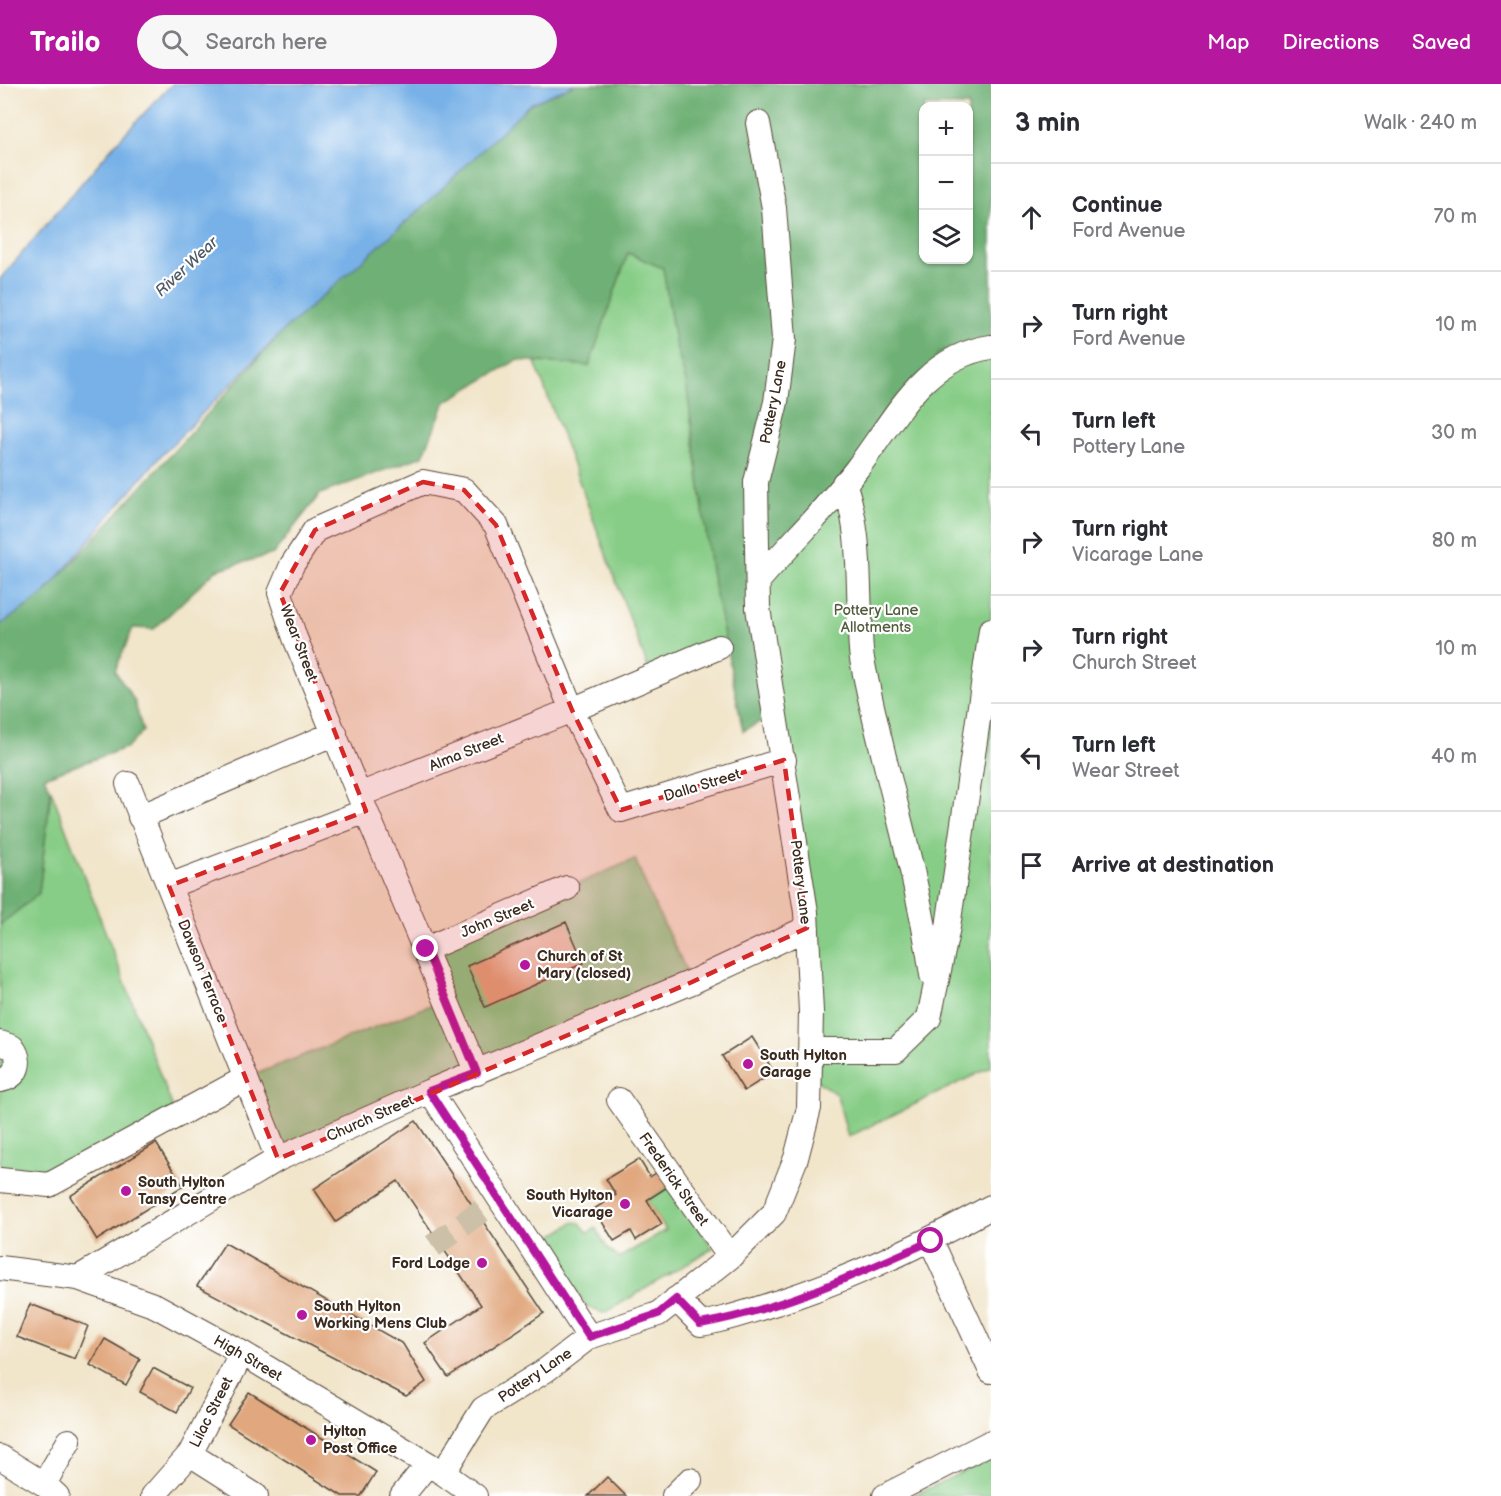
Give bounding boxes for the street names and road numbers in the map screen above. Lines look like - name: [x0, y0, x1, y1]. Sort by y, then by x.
- street label: Pottery Lane: [756, 359, 791, 446]
- street label: Wear Street: [275, 602, 322, 685]
- street label: Alma Street: [426, 729, 506, 776]
- street label: Dalla Street: [661, 765, 743, 806]
- street label: Pottery Lane: [786, 839, 815, 925]
- street label: John Street: [458, 894, 537, 942]
- street label: Dawson Terrace: [173, 917, 232, 1026]
- street label: Church Street: [324, 1091, 417, 1146]
- street label: Frederick Street: [634, 1129, 713, 1230]
- street label: High Street: [210, 1331, 286, 1386]
- street label: Pottery Lane: [495, 1344, 576, 1407]
- street label: Lilac Street: [186, 1373, 238, 1451]

